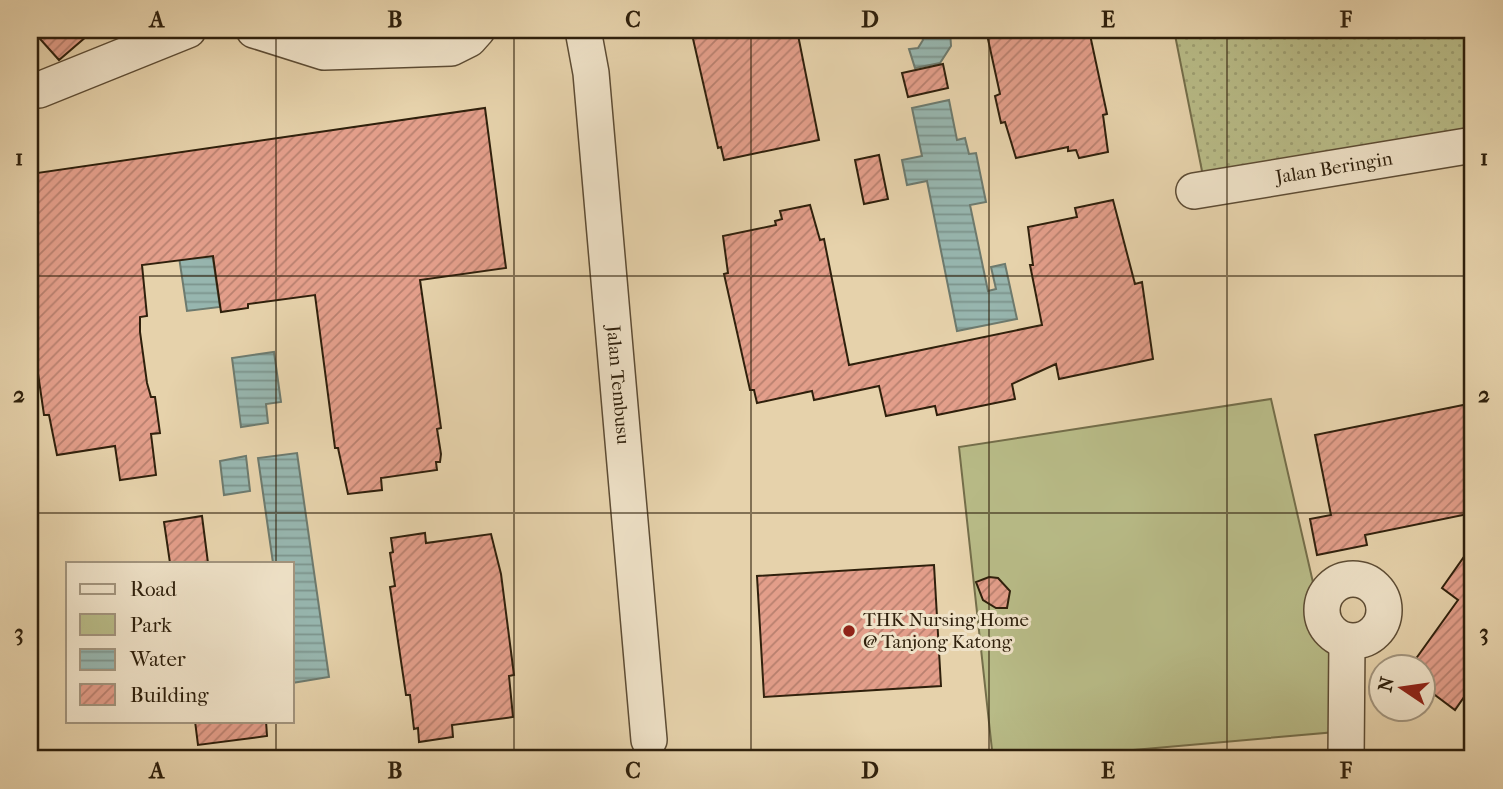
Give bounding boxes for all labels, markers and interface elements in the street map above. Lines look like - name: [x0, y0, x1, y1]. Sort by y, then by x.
- text: A: [148, 6, 166, 33]
- text: B: [388, 6, 403, 33]
- text: C: [625, 6, 641, 33]
- text: D: [861, 6, 879, 33]
- text: E: [1101, 6, 1115, 33]
- text: F: [1339, 6, 1353, 33]
- text: 1: [15, 144, 23, 171]
- text: 1: [1480, 144, 1488, 171]
- street label: Jalan Beringin: [1272, 147, 1394, 189]
- street label: Jalan Tembusu: [602, 323, 634, 446]
- text: 2: [13, 381, 25, 408]
- text: 2: [1478, 381, 1490, 408]
- legend: [66, 562, 294, 722]
- text: Road: [130, 577, 177, 601]
- place label: THK Nursing Home @ Tanjong Katong: [863, 609, 1029, 653]
- text: Park: [130, 613, 172, 637]
- text: 3: [14, 619, 24, 646]
- text: 3: [1479, 619, 1489, 646]
- marker: THK Nursing Home @ Tanjong Katong: [841, 623, 857, 639]
- text: Water: [129, 647, 186, 671]
- north arrow: [1366, 652, 1436, 722]
- text: N: [1374, 674, 1399, 694]
- text: Building: [130, 683, 209, 707]
- text: A: [148, 757, 166, 784]
- text: B: [388, 757, 403, 784]
- text: C: [625, 757, 641, 784]
- text: D: [861, 757, 879, 784]
- text: E: [1101, 757, 1115, 784]
- text: F: [1339, 757, 1353, 784]

